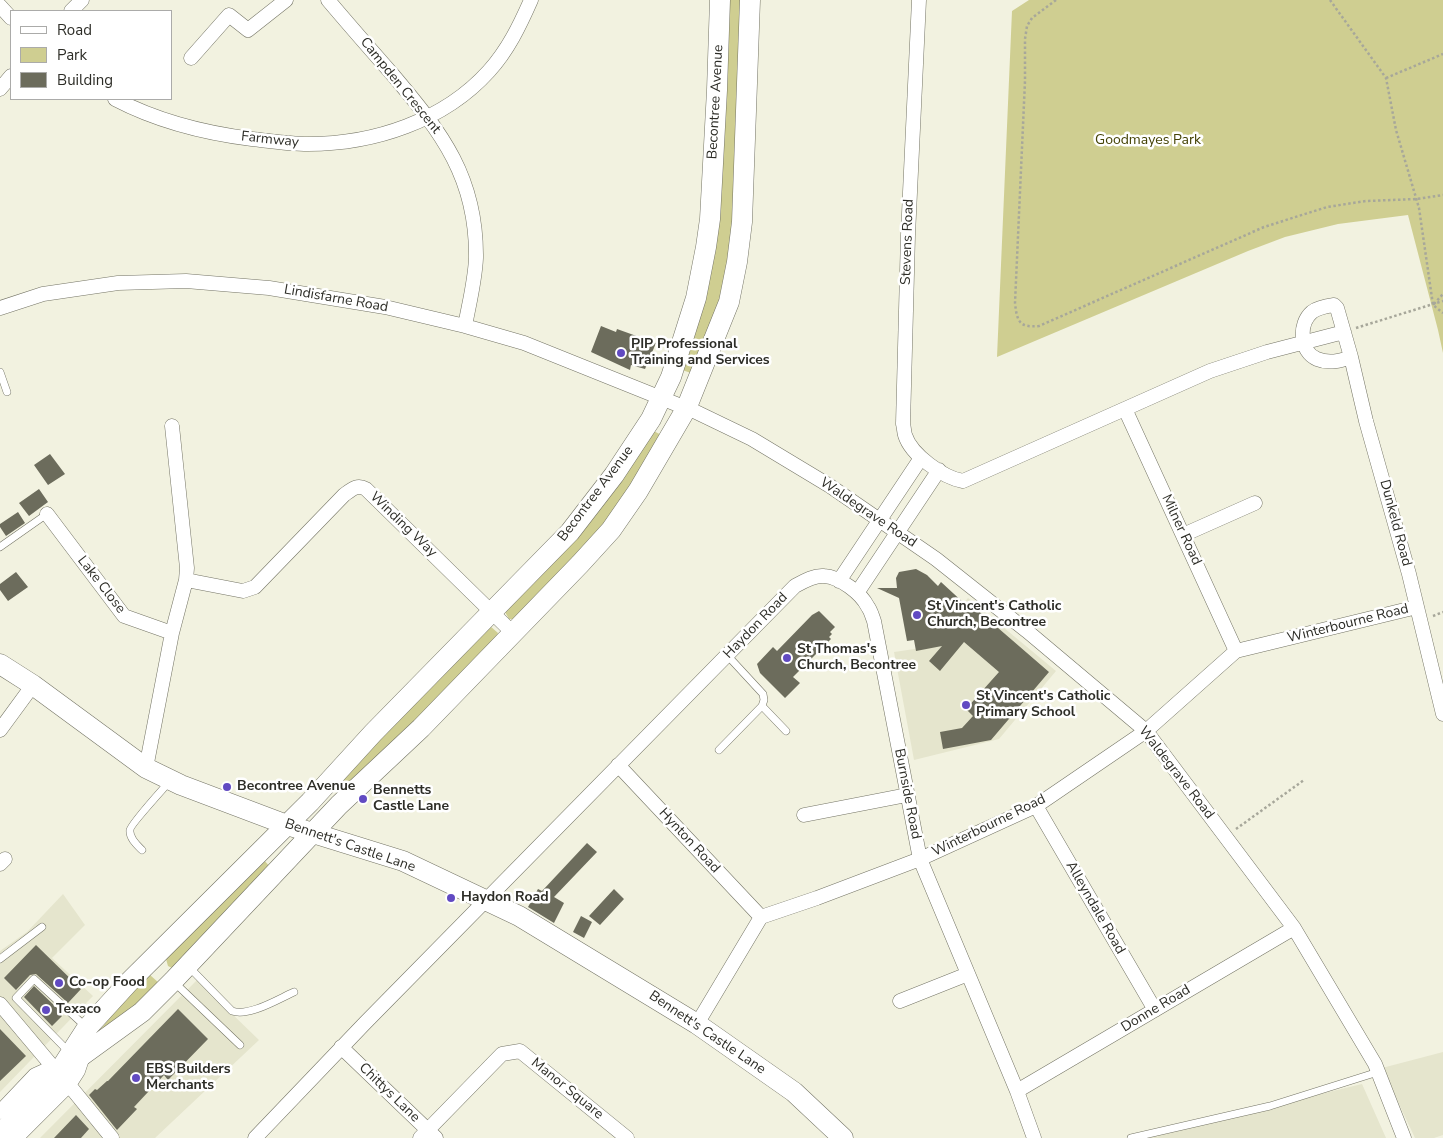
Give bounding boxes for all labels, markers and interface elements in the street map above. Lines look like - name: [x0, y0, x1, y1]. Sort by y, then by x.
- legend: [10, 10, 172, 100]
- text: Road: [57, 20, 92, 40]
- street label: Campden Crescent: [356, 34, 444, 138]
- street label: Becontree Avenue: [705, 44, 727, 160]
- text: Park: [57, 45, 87, 65]
- text: Building: [57, 70, 113, 90]
- street label: Farmway: [240, 129, 300, 151]
- park label: Goodmayes Park: [1095, 133, 1201, 149]
- street label: Stevens Road: [898, 199, 918, 285]
- street label: Lindisfarne Road: [283, 282, 389, 316]
- place label: PIP Professional Training and Services: [631, 337, 770, 370]
- marker: PIP Professional Training and Services: [615, 347, 627, 359]
- street label: Becontree Avenue: [555, 443, 637, 545]
- street label: Waldegrave Road: [816, 474, 920, 552]
- street label: Dunkeld Road: [1375, 478, 1415, 568]
- street label: Winding Way: [366, 489, 440, 561]
- street label: Milner Road: [1157, 492, 1205, 568]
- street label: Lake Close: [73, 553, 129, 617]
- street label: Haydon Road: [720, 590, 792, 662]
- place label: St Vincent's Catholic Church, Becontree: [927, 599, 1061, 632]
- street label: Winterbourne Road: [1286, 601, 1410, 647]
- marker: St Vincent's Catholic Church, Becontree: [911, 609, 923, 621]
- place label: St Thomas's Church, Becontree: [797, 642, 916, 674]
- marker: St Thomas's Church, Becontree: [781, 652, 793, 664]
- place label: St Vincent's Catholic Primary School: [976, 689, 1110, 722]
- marker: St Vincent's Catholic Primary School: [960, 699, 972, 711]
- street label: Waldegrave Road: [1135, 723, 1217, 823]
- street label: Burnside Road: [890, 747, 924, 841]
- place label: Becontree Avenue: [237, 779, 355, 795]
- marker: Becontree Avenue: [221, 781, 233, 793]
- place label: Bennetts Castle Lane: [373, 783, 449, 816]
- street label: Winterbourne Road: [929, 791, 1049, 861]
- marker: Bennetts Castle Lane: [357, 793, 369, 805]
- street label: Hynton Road: [655, 805, 723, 877]
- street label: Bennett's Castle Lane: [282, 816, 418, 876]
- street label: Alleyndale Road: [1062, 859, 1128, 957]
- place label: Haydon Road: [461, 890, 549, 906]
- marker: Haydon Road: [445, 892, 457, 904]
- place label: Co-op Food: [69, 975, 145, 991]
- marker: Co-op Food: [53, 977, 65, 989]
- street label: Donne Road: [1118, 982, 1194, 1036]
- street label: Bennett's Castle Lane: [646, 988, 768, 1078]
- place label: Texaco: [56, 1002, 101, 1018]
- marker: Texaco: [40, 1004, 52, 1016]
- street label: Manor Square: [527, 1055, 607, 1123]
- street label: Chittys Lane: [355, 1060, 423, 1126]
- place label: EBS Builders Merchants: [146, 1062, 231, 1094]
- marker: EBS Builders Merchants: [130, 1072, 142, 1084]

